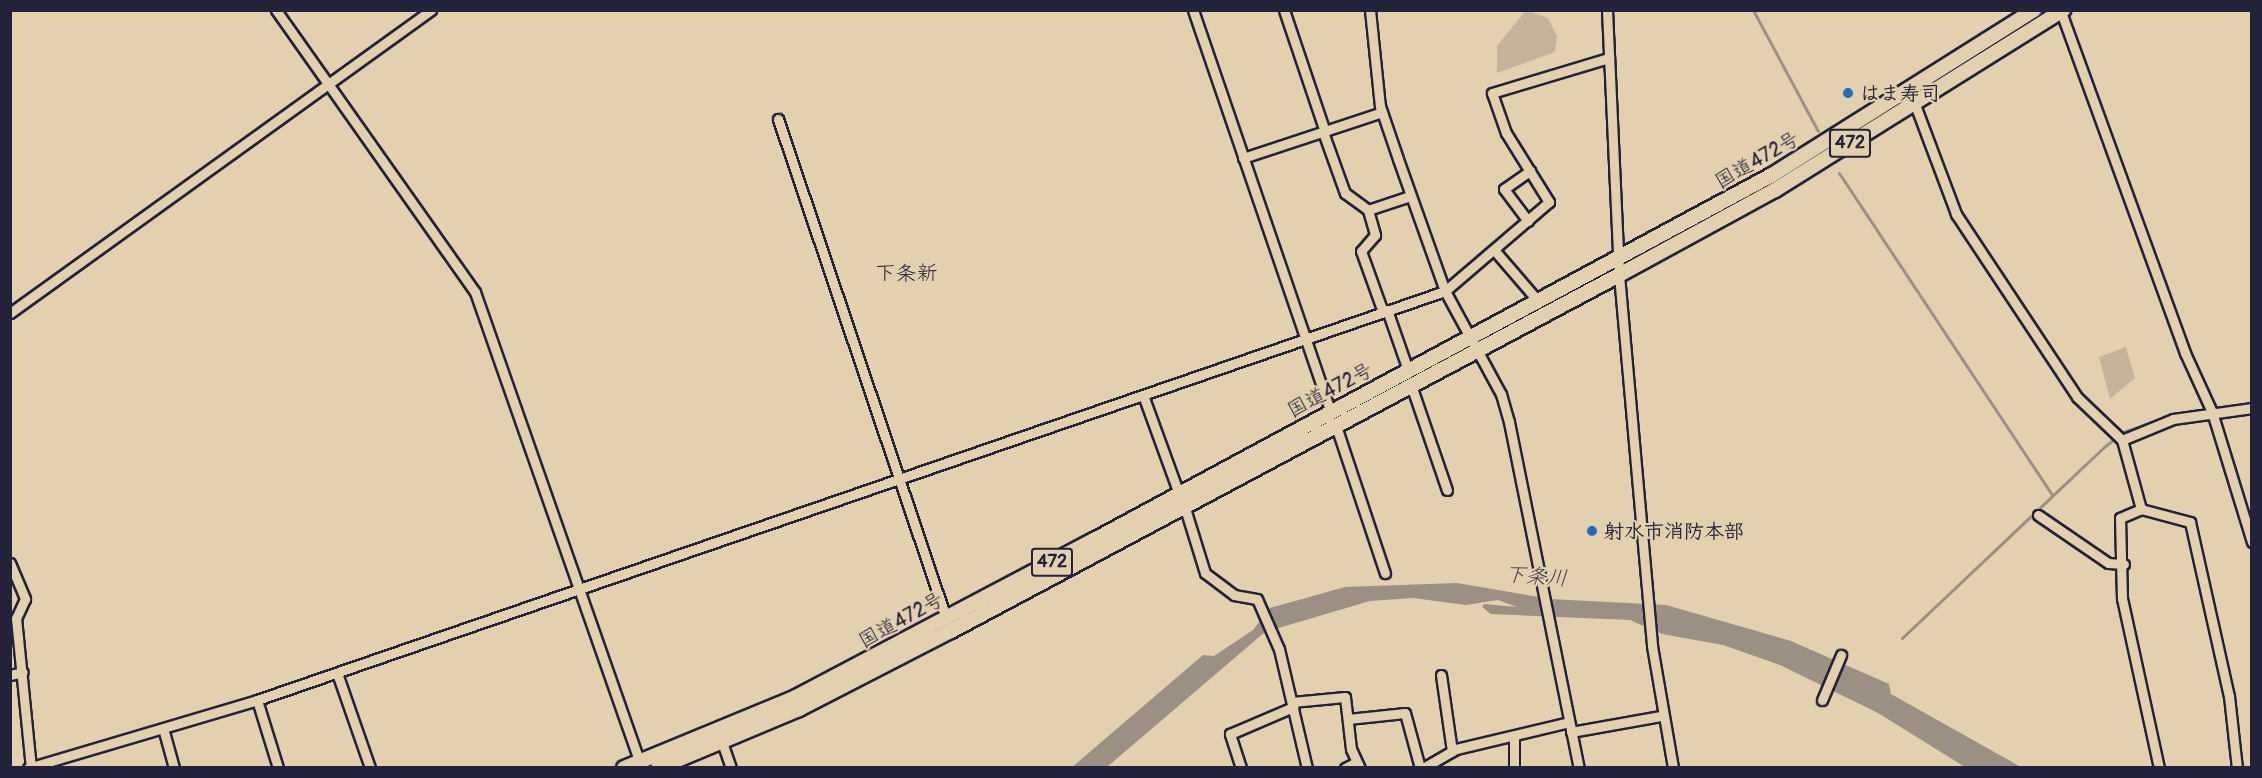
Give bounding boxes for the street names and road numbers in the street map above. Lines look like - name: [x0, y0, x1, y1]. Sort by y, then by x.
- street label: 国道472号: [1711, 126, 1803, 194]
- road number: 472: [1828, 128, 1872, 158]
- street label: 国道472号: [1283, 357, 1377, 423]
- road number: 472: [1030, 547, 1074, 577]
- street label: 国道472号: [854, 587, 948, 653]

